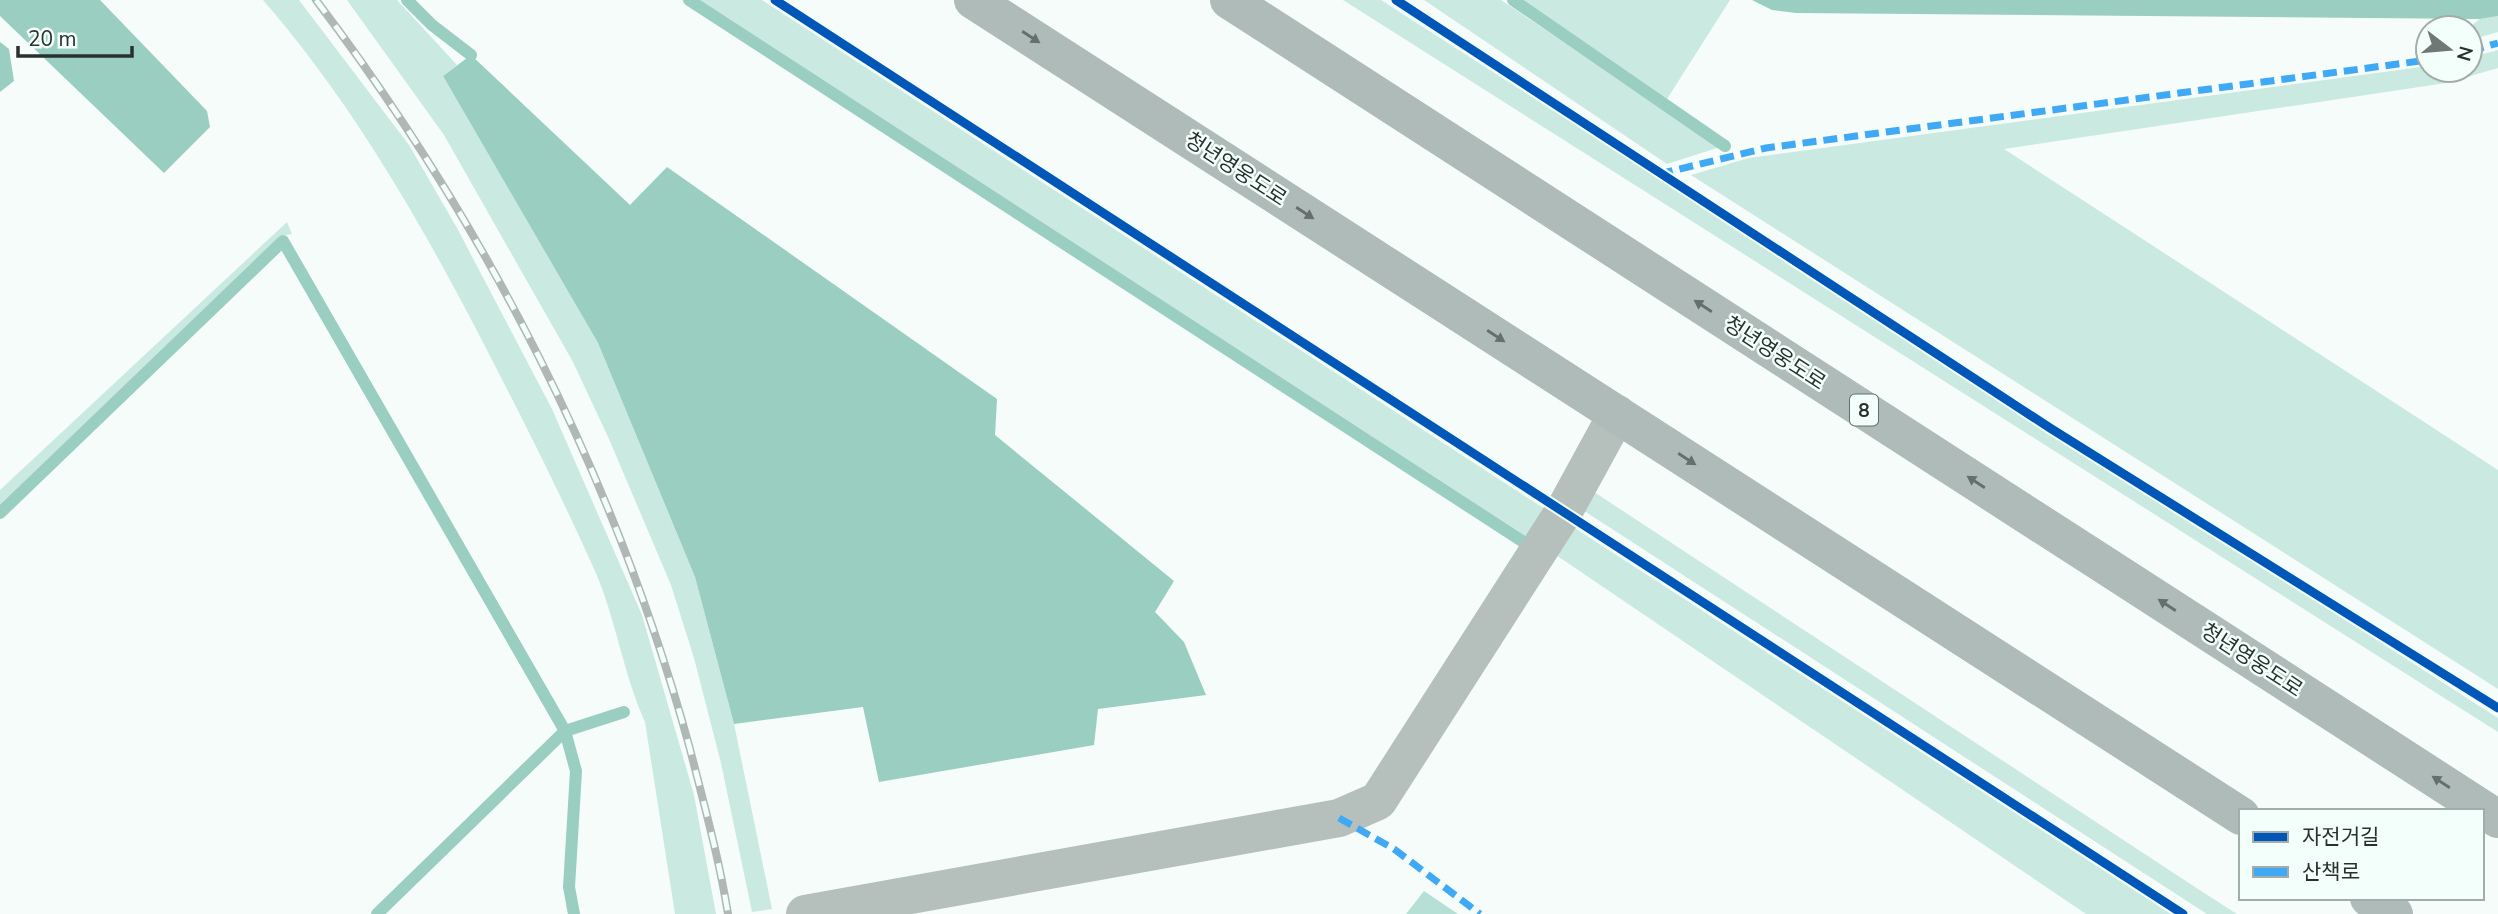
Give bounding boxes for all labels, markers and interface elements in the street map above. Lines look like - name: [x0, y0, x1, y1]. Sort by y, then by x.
- scale bar: [18, 14, 131, 58]
- north arrow: [2414, 14, 2484, 84]
- text: 20 m: [28, 25, 77, 53]
- one-way arrow: [1022, 30, 1040, 44]
- text: N: [2450, 43, 2479, 64]
- street label: 청년영웅도로: [1180, 126, 1292, 212]
- one-way arrow: [1295, 206, 1314, 219]
- one-way arrow: [1693, 299, 1712, 312]
- street label: 청년영웅도로: [1719, 310, 1831, 396]
- one-way arrow: [1487, 329, 1505, 343]
- road number: 8: [1850, 394, 1878, 426]
- one-way arrow: [1678, 453, 1697, 466]
- one-way arrow: [1967, 475, 1985, 489]
- one-way arrow: [2157, 599, 2177, 612]
- street label: 청년영웅도로: [2196, 617, 2308, 703]
- one-way arrow: [2431, 776, 2450, 789]
- legend: [2239, 809, 2484, 900]
- text: 자전거길: [2302, 823, 2379, 851]
- text: 산책로: [2302, 858, 2360, 886]

